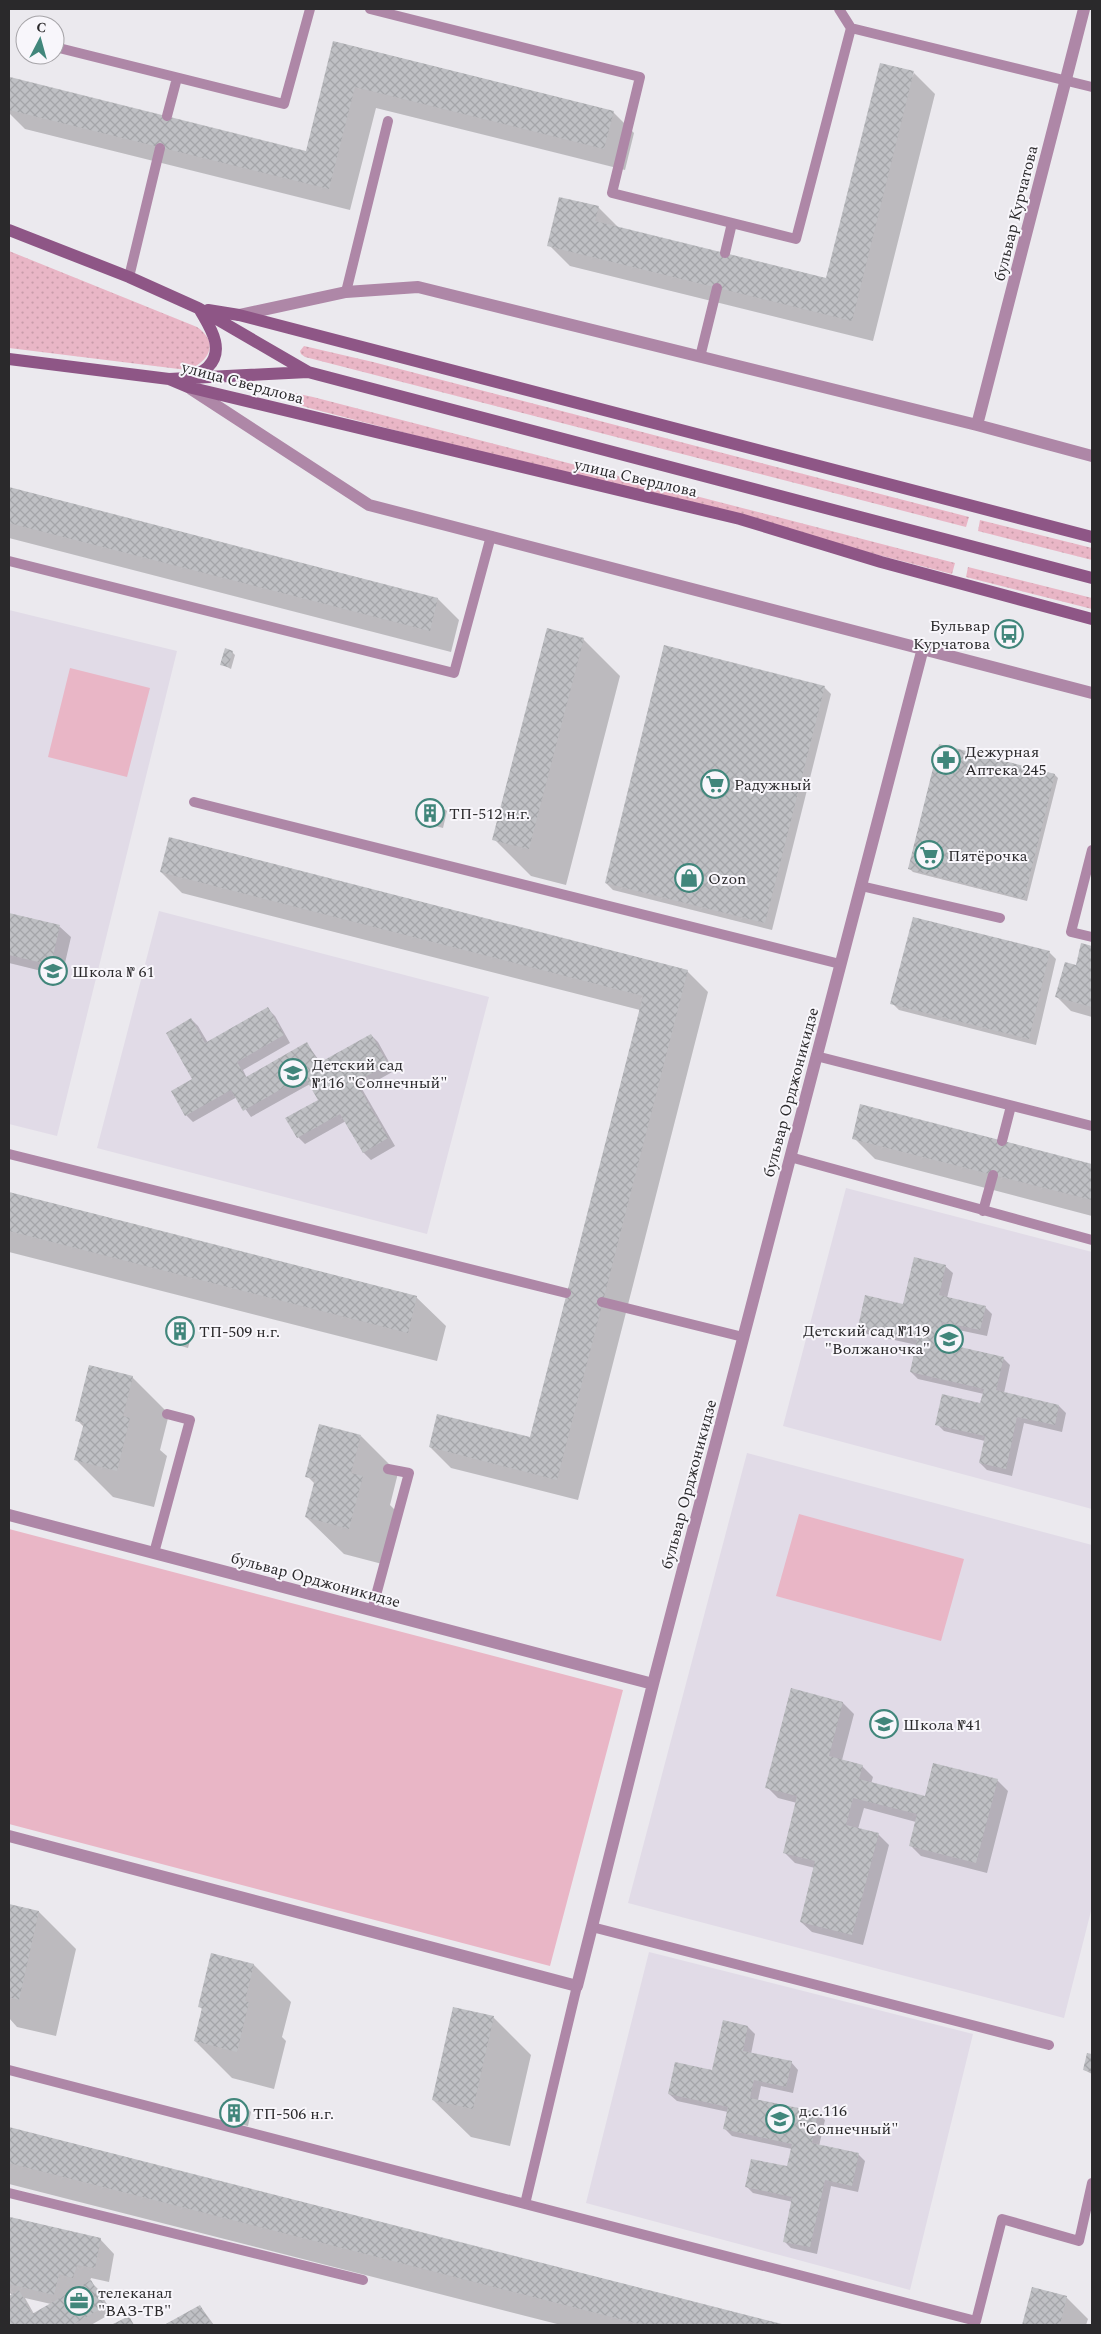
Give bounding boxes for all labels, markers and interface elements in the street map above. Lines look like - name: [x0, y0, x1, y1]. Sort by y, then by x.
- north arrow: [15, 15, 65, 65]
- text: С: [35, 17, 47, 39]
- street label: бульвар Курчатова: [987, 143, 1045, 284]
- street label: улица Свердлова: [178, 355, 307, 411]
- street label: улица Свердлова: [571, 452, 700, 504]
- place label: Бульвар Курчатова: [913, 614, 990, 656]
- bus stop icon: Бульвар Курчатова: [994, 619, 1024, 649]
- place label: Дежурная Аптека 245: [965, 740, 1046, 782]
- pharmacy icon: Дежурная Аптека 245: [931, 745, 961, 775]
- supermarket icon: Радужный: [700, 769, 730, 799]
- place label: Радужный: [734, 773, 811, 797]
- building icon: ТП-512 н.г.: [415, 798, 445, 828]
- place label: ТП-512 н.г.: [449, 802, 530, 826]
- supermarket icon: Пятёрочка: [914, 840, 944, 870]
- place label: Пятёрочка: [948, 844, 1028, 868]
- shop icon: Ozon: [674, 863, 704, 893]
- place label: Ozon: [708, 867, 746, 891]
- school or university icon: Школа № 61: [38, 956, 68, 986]
- place label: Школа № 61: [72, 960, 155, 984]
- street label: бульвар Орджоникидзе: [757, 1005, 825, 1180]
- place label: Детский сад №116 "Солнечный": [312, 1053, 447, 1095]
- school or university icon: Детский сад №116 "Солнечный": [278, 1058, 308, 1088]
- building icon: ТП-509 н.г.: [165, 1316, 195, 1346]
- place label: Детский сад №119 "Волжаночка": [803, 1319, 930, 1361]
- place label: ТП-509 н.г.: [199, 1320, 280, 1344]
- school or university icon: Детский сад №119 "Волжаночка": [934, 1324, 964, 1354]
- street label: бульвар Орджоникидзе: [655, 1397, 723, 1572]
- street label: бульвар Орджоникидзе: [228, 1546, 403, 1614]
- school or university icon: Школа №41: [869, 1709, 899, 1739]
- place label: Школа №41: [903, 1713, 982, 1737]
- building icon: ТП-506 н.г.: [219, 2098, 249, 2128]
- place label: д.с.116 "Солнечный": [799, 2099, 898, 2141]
- place label: ТП-506 н.г.: [253, 2102, 334, 2126]
- school or university icon: д.с.116 "Солнечный": [765, 2104, 795, 2134]
- place label: телеканал "ВАЗ-ТВ": [98, 2281, 172, 2323]
- office icon: телеканал "ВАЗ-ТВ": [64, 2286, 94, 2316]

